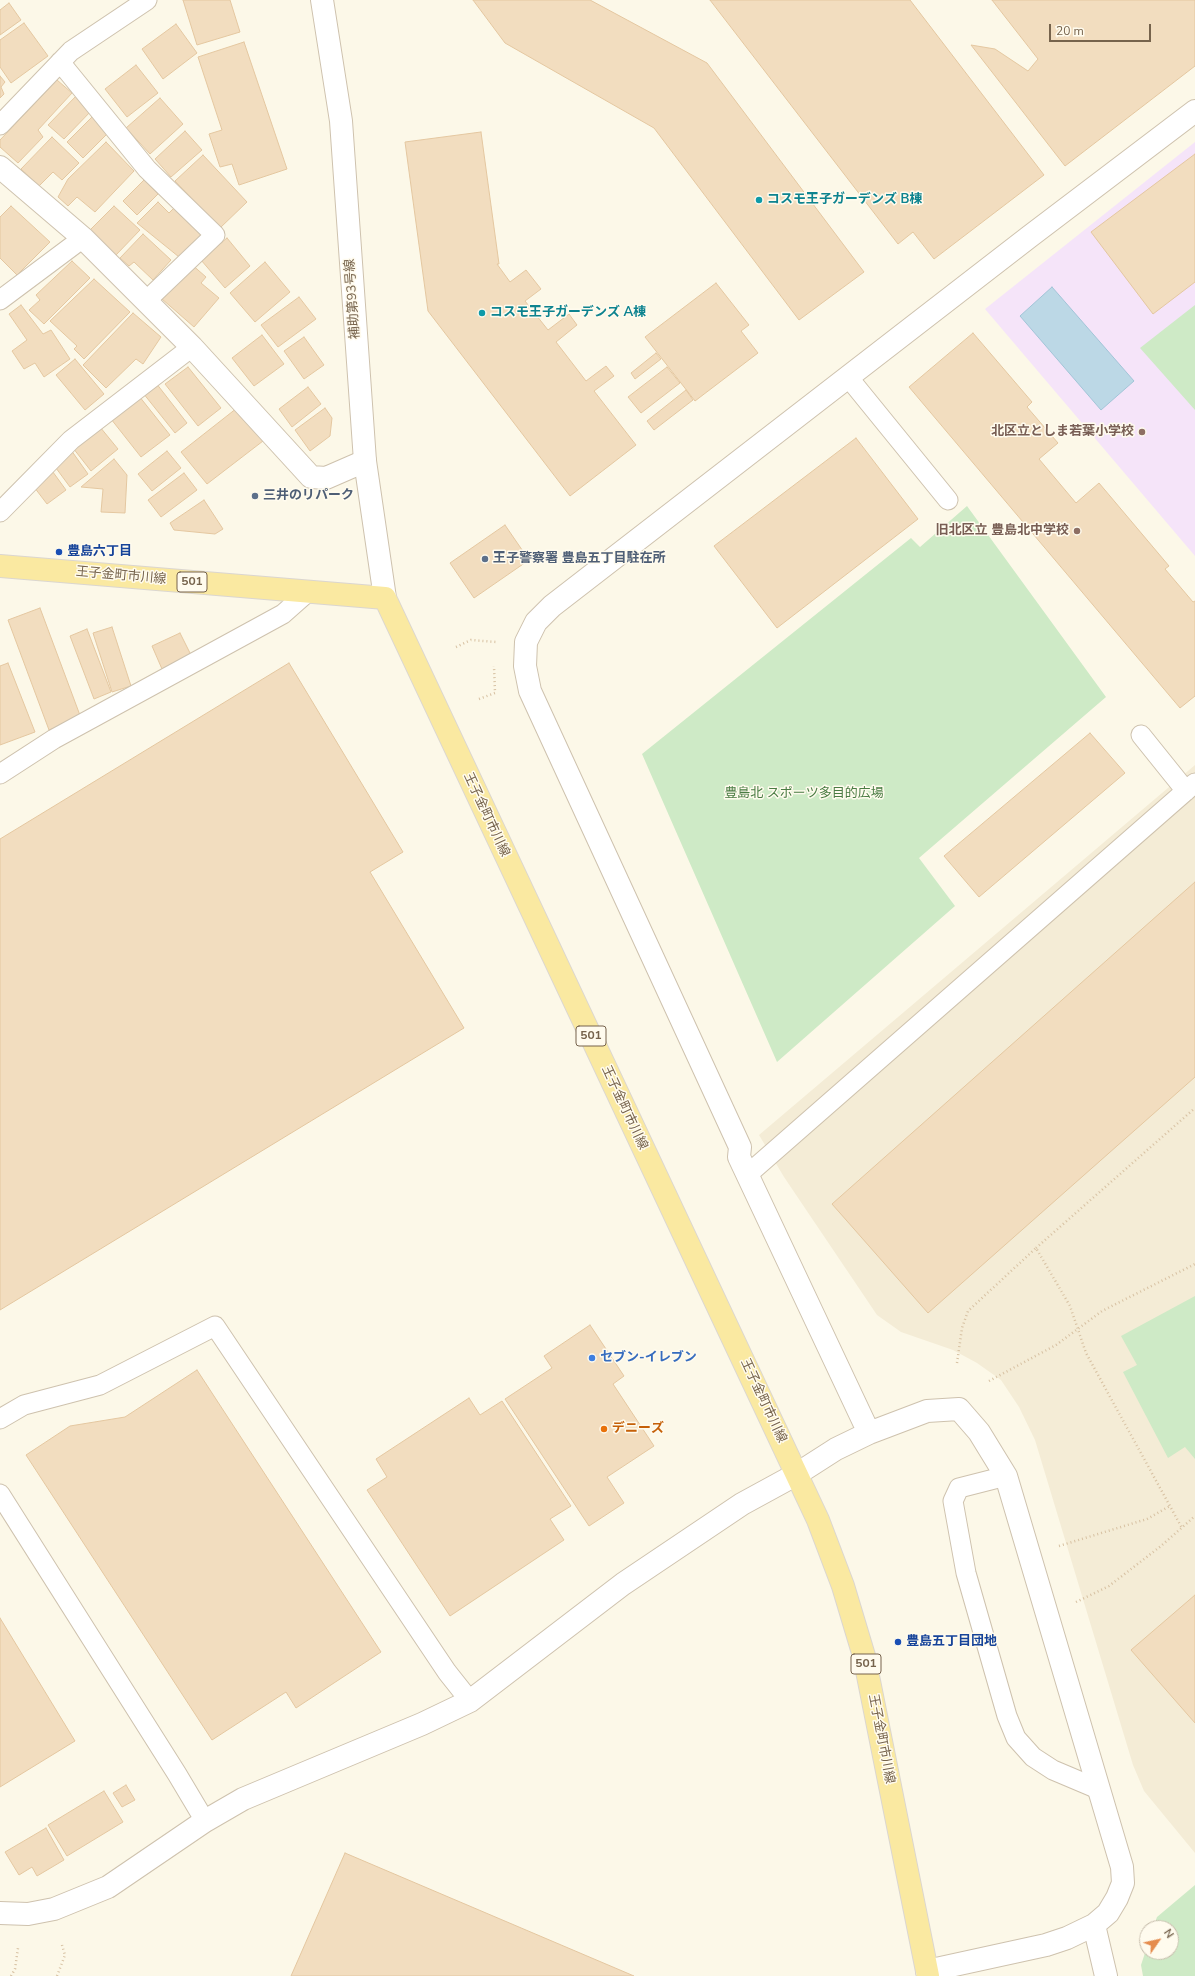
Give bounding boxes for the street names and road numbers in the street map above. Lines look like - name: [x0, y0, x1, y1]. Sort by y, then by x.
- street label: 補助第93号線: [342, 258, 364, 340]
- street label: 王子金町市川線: [75, 564, 167, 588]
- road number: 501: [177, 572, 207, 592]
- street label: 王子金町市川線: [460, 770, 512, 860]
- road number: 501: [576, 1026, 606, 1046]
- street label: 王子金町市川線: [598, 1063, 650, 1153]
- street label: 王子金町市川線: [737, 1356, 789, 1446]
- road number: 501: [851, 1654, 881, 1674]
- street label: 王子金町市川線: [865, 1693, 897, 1785]

